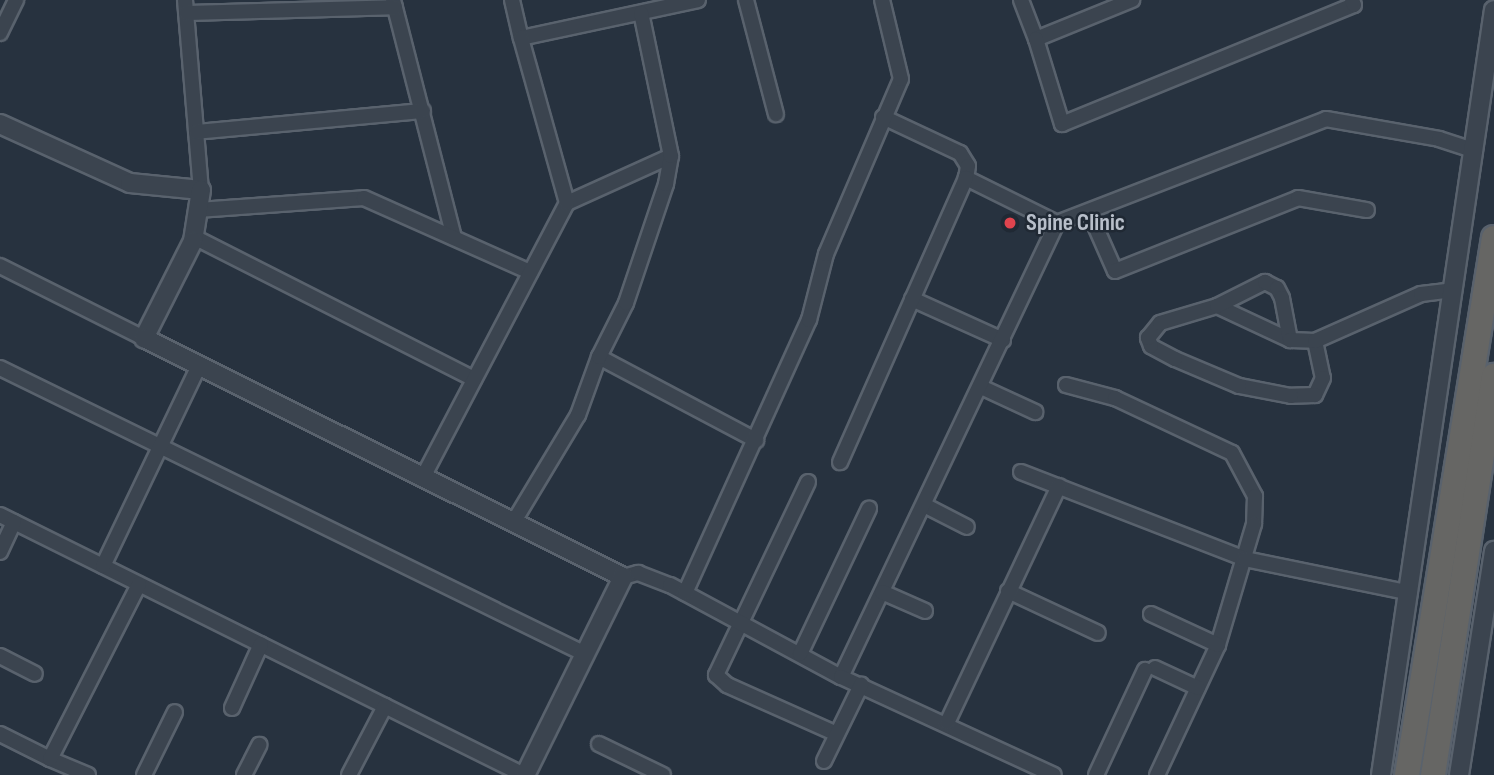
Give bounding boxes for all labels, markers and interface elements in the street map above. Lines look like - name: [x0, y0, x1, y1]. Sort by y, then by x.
- place label: Spine Clinic: [1026, 209, 1125, 237]
- marker: Spine Clinic: [1000, 213, 1020, 233]

